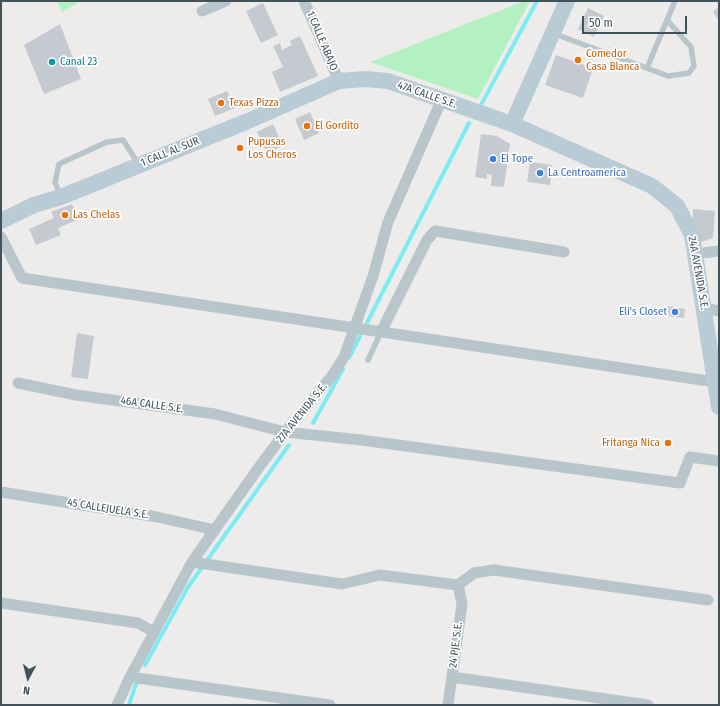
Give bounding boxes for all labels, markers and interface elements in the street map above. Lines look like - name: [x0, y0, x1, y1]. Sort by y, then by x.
- scale bar: [584, 8, 689, 34]
- street label: 1 CALLE ABAJO: [304, 9, 340, 73]
- text: 50 m: [589, 16, 613, 30]
- place label: Comedor Casa Blanca: [586, 47, 639, 73]
- place label: Canal 23: [60, 55, 97, 69]
- marker: Comedor Casa Blanca: [573, 55, 583, 65]
- marker: Canal 23: [47, 57, 57, 67]
- street label: 47A CALLE S.E.: [396, 79, 458, 111]
- place label: Texas Pizza: [229, 96, 279, 110]
- marker: Texas Pizza: [216, 98, 226, 108]
- place label: El Gordito: [315, 119, 359, 133]
- marker: El Gordito: [302, 121, 312, 131]
- street label: 1 CALL AL SUR: [139, 134, 201, 170]
- place label: Pupusas Los Cheros: [248, 135, 296, 161]
- marker: Pupusas Los Cheros: [235, 143, 245, 153]
- place label: El Tope: [501, 152, 533, 166]
- marker: El Tope: [488, 154, 498, 164]
- place label: La Centroamerica: [548, 166, 626, 180]
- marker: La Centroamerica: [535, 168, 545, 178]
- place label: Las Chelas: [73, 208, 120, 222]
- marker: Las Chelas: [60, 210, 70, 220]
- street label: 24A AVENIDA S.E.: [685, 235, 711, 311]
- place label: Eli's Closet: [619, 305, 667, 319]
- marker: Eli's Closet: [670, 307, 680, 317]
- street label: 27A AVENIDA S.E.: [274, 380, 330, 446]
- street label: 46A CALLE S.E.: [120, 394, 184, 416]
- place label: Fritanga Nica: [602, 436, 660, 450]
- marker: Fritanga Nica: [663, 438, 673, 448]
- street label: 45 CALLEJUELA S.E.: [66, 496, 150, 522]
- street label: 24 PJE. S.E.: [447, 621, 465, 669]
- north arrow: [8, 658, 48, 698]
- text: N: [22, 684, 31, 697]

